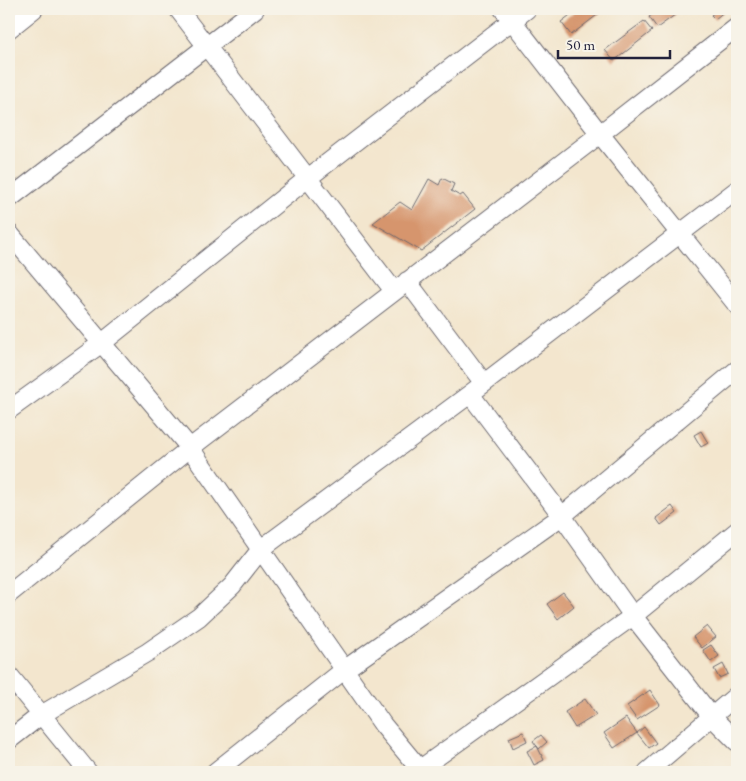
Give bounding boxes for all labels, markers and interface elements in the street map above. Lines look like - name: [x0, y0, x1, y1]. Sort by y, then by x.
- scale bar: [558, 28, 671, 60]
- text: 50 m: [566, 35, 595, 54]

